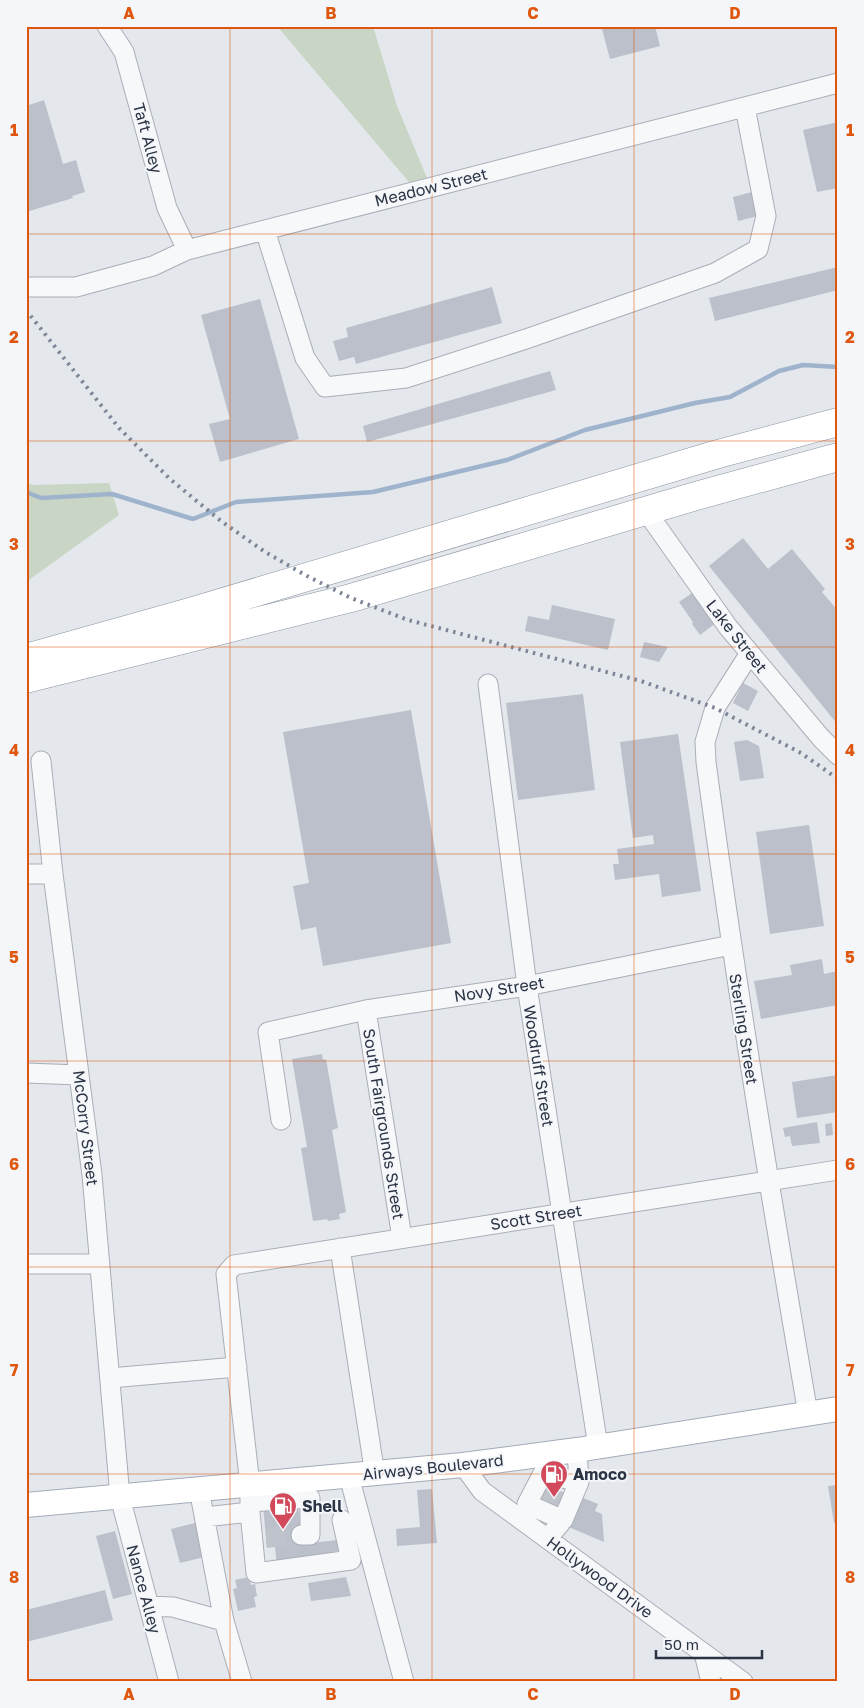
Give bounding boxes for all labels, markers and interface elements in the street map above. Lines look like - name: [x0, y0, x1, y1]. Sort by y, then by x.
- text: A: [123, 3, 135, 23]
- text: B: [325, 3, 337, 23]
- text: C: [527, 3, 539, 23]
- text: D: [729, 3, 741, 23]
- street label: Taft Alley: [129, 100, 167, 176]
- text: 1: [10, 120, 18, 140]
- text: 1: [846, 120, 854, 140]
- street label: Meadow Street: [372, 163, 490, 211]
- text: 2: [9, 327, 19, 347]
- text: 2: [845, 327, 855, 347]
- text: 3: [9, 534, 19, 554]
- text: 3: [845, 534, 855, 554]
- street label: Lake Street: [702, 595, 772, 677]
- text: 4: [9, 740, 19, 760]
- text: 4: [845, 740, 855, 760]
- text: 5: [9, 947, 19, 967]
- text: 5: [845, 947, 855, 967]
- street label: Novy Street: [452, 972, 546, 1006]
- street label: Sterling Street: [725, 972, 763, 1086]
- street label: Woodruff Street: [520, 1004, 558, 1128]
- street label: South Fairgrounds Street: [359, 1027, 409, 1221]
- street label: McCorry Street: [69, 1069, 103, 1187]
- text: 6: [9, 1154, 19, 1174]
- text: 6: [845, 1154, 855, 1174]
- street label: Scott Street: [489, 1200, 583, 1234]
- text: 7: [10, 1360, 19, 1380]
- text: 7: [846, 1360, 855, 1380]
- street label: Airways Boulevard: [361, 1450, 505, 1484]
- fuel station icon: Amoco: [539, 1459, 569, 1498]
- place label: Amoco: [573, 1464, 627, 1484]
- fuel station icon: Shell: [268, 1491, 298, 1530]
- place label: Shell: [302, 1496, 343, 1516]
- street label: Hollywood Drive: [543, 1532, 657, 1622]
- street label: Nance Alley: [123, 1542, 166, 1636]
- text: 8: [9, 1567, 19, 1587]
- text: 8: [845, 1567, 855, 1587]
- scale bar: [656, 1628, 763, 1660]
- text: 50 m: [664, 1635, 699, 1653]
- text: A: [123, 1684, 135, 1704]
- text: B: [325, 1684, 337, 1704]
- text: C: [527, 1684, 539, 1704]
- text: D: [729, 1684, 741, 1704]

